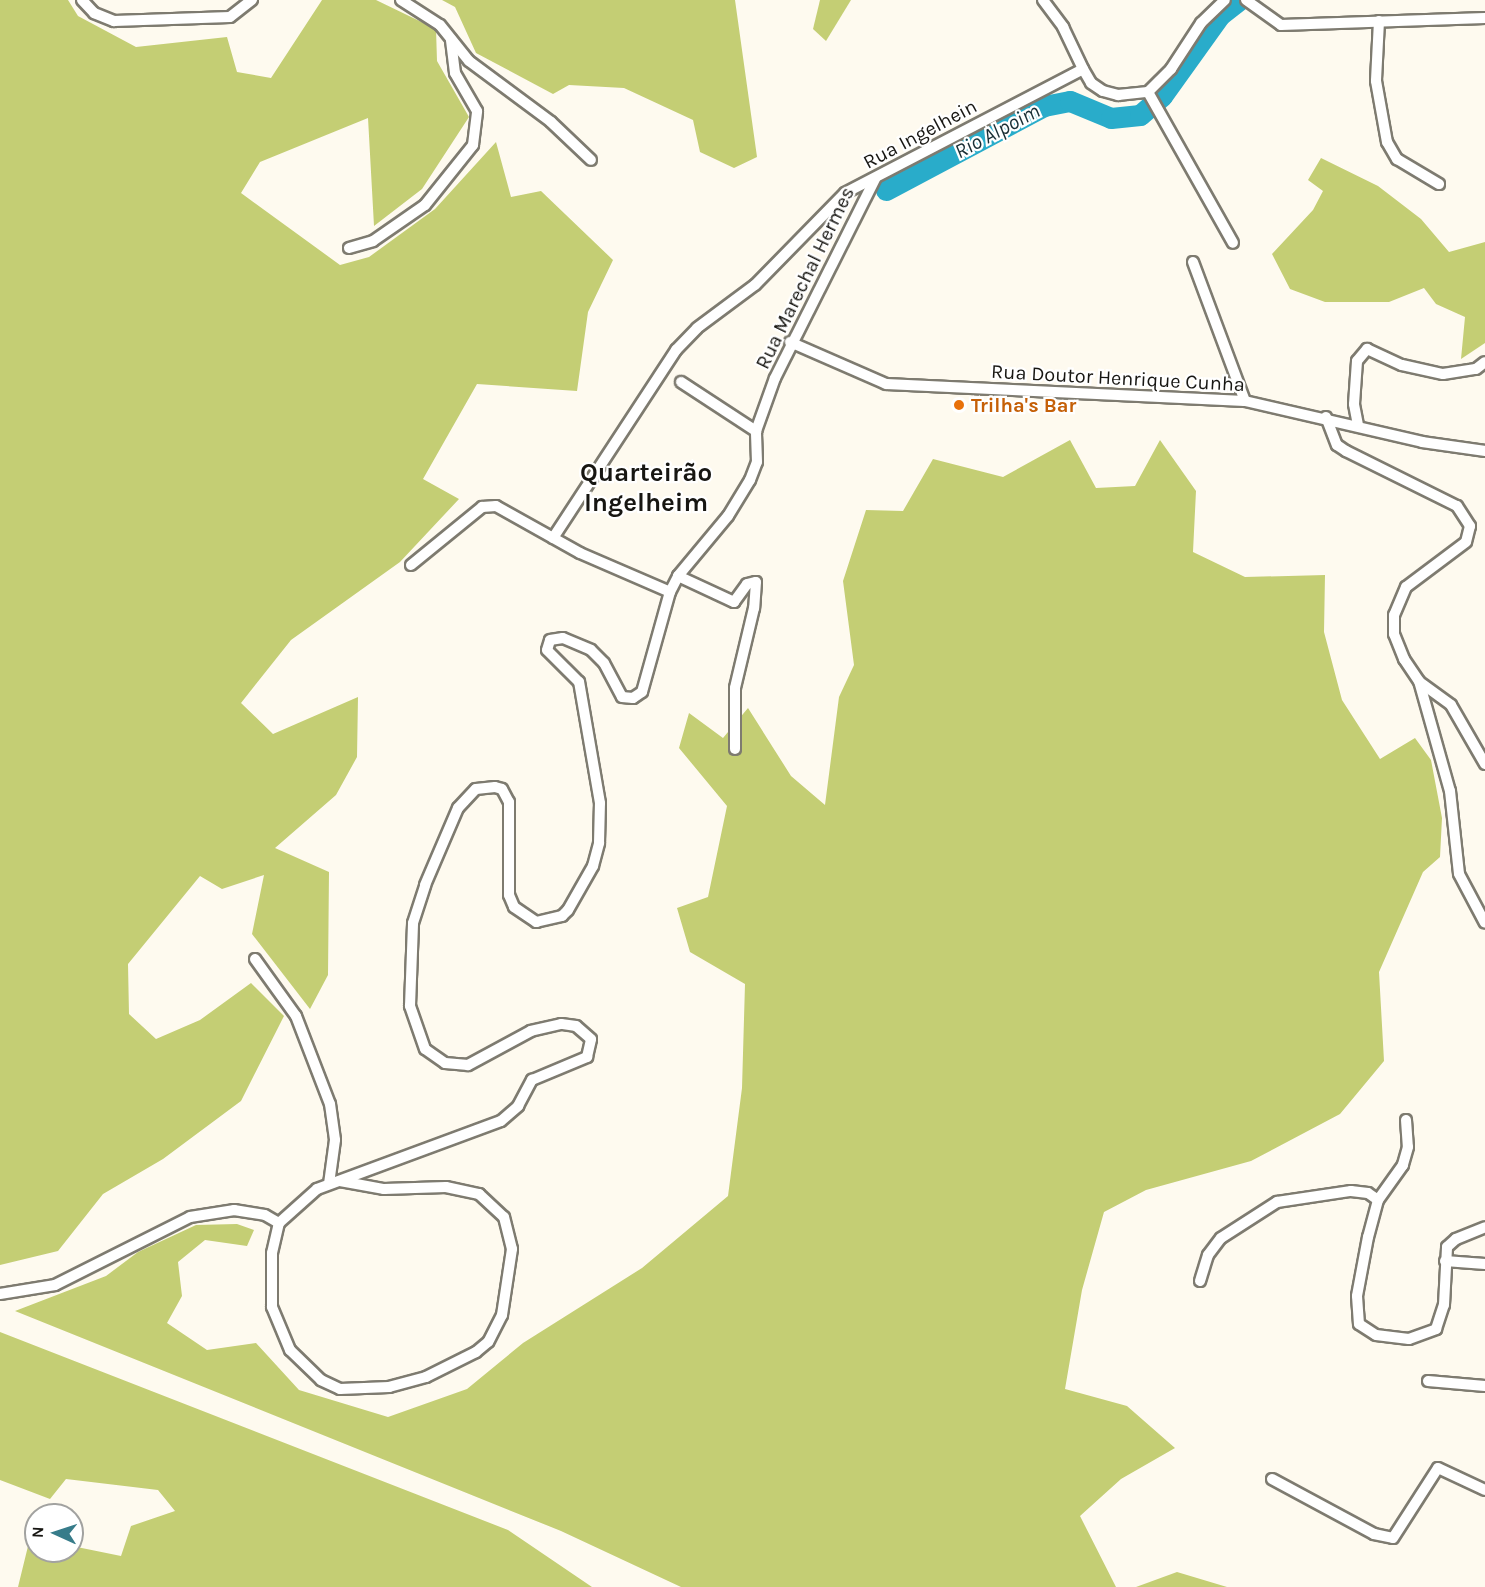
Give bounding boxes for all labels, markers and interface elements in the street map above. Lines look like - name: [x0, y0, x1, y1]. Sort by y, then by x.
- street label: Rua Ingelhein: [859, 94, 981, 174]
- water label: Rio Alpoim: [950, 98, 1044, 164]
- street label: Rua Marechal Hermes: [750, 183, 860, 373]
- street label: Rua Doutor Henrique Cunha: [991, 359, 1245, 397]
- place label: Trilha's Bar: [971, 393, 1076, 417]
- marker: Trilha's Bar: [952, 398, 966, 412]
- district label: Quarteirão Ingelheim: [580, 457, 712, 518]
- north arrow: [24, 1503, 84, 1563]
- text: N: [28, 1526, 47, 1538]

